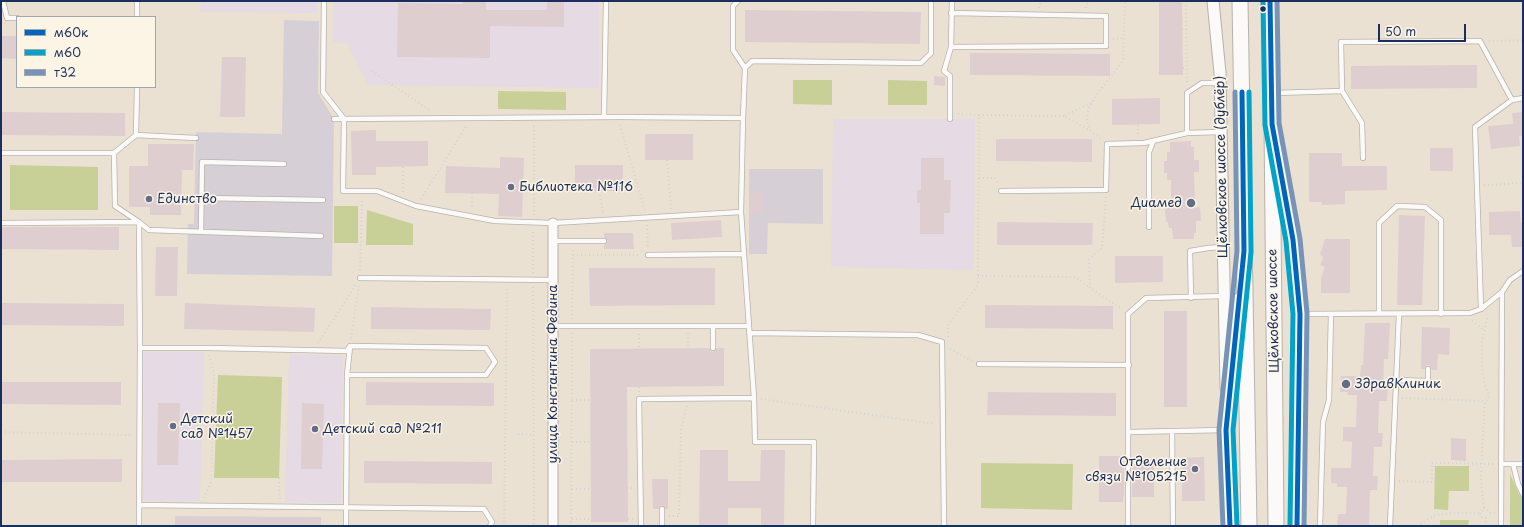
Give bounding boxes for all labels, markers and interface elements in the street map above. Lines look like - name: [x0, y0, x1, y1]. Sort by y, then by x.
- unlabelled marker: [1258, 4, 1268, 14]
- legend: [16, 16, 156, 88]
- scale bar: [1380, 16, 1468, 42]
- text: 50 m: [1385, 22, 1416, 40]
- text: м60к: [54, 23, 88, 41]
- text: м60: [54, 43, 81, 61]
- text: т32: [54, 63, 76, 81]
- street label: Щёлковское шоссе (дублёр): [1213, 76, 1231, 258]
- place label: Библиотека №116: [519, 179, 633, 195]
- marker: Библиотека №116: [506, 182, 516, 192]
- place label: Единство: [157, 191, 217, 207]
- marker: Единство: [144, 194, 154, 204]
- place label: Диамед: [1131, 195, 1182, 211]
- marker: Диамед: [1185, 197, 1197, 209]
- street label: Щёлковское шоссе: [1265, 249, 1283, 373]
- street label: улица Константина Федина: [545, 285, 561, 463]
- place label: ЗдравКлиник: [1355, 376, 1441, 392]
- marker: ЗдравКлиник: [1340, 378, 1352, 390]
- place label: Детский сад №1457: [181, 411, 253, 442]
- marker: Детский сад №1457: [168, 421, 178, 431]
- place label: Детский сад №211: [323, 421, 442, 437]
- marker: Детский сад №211: [310, 424, 320, 434]
- place label: Отделение связи №105215: [1085, 454, 1187, 485]
- marker: Отделение связи №105215: [1190, 464, 1200, 474]

